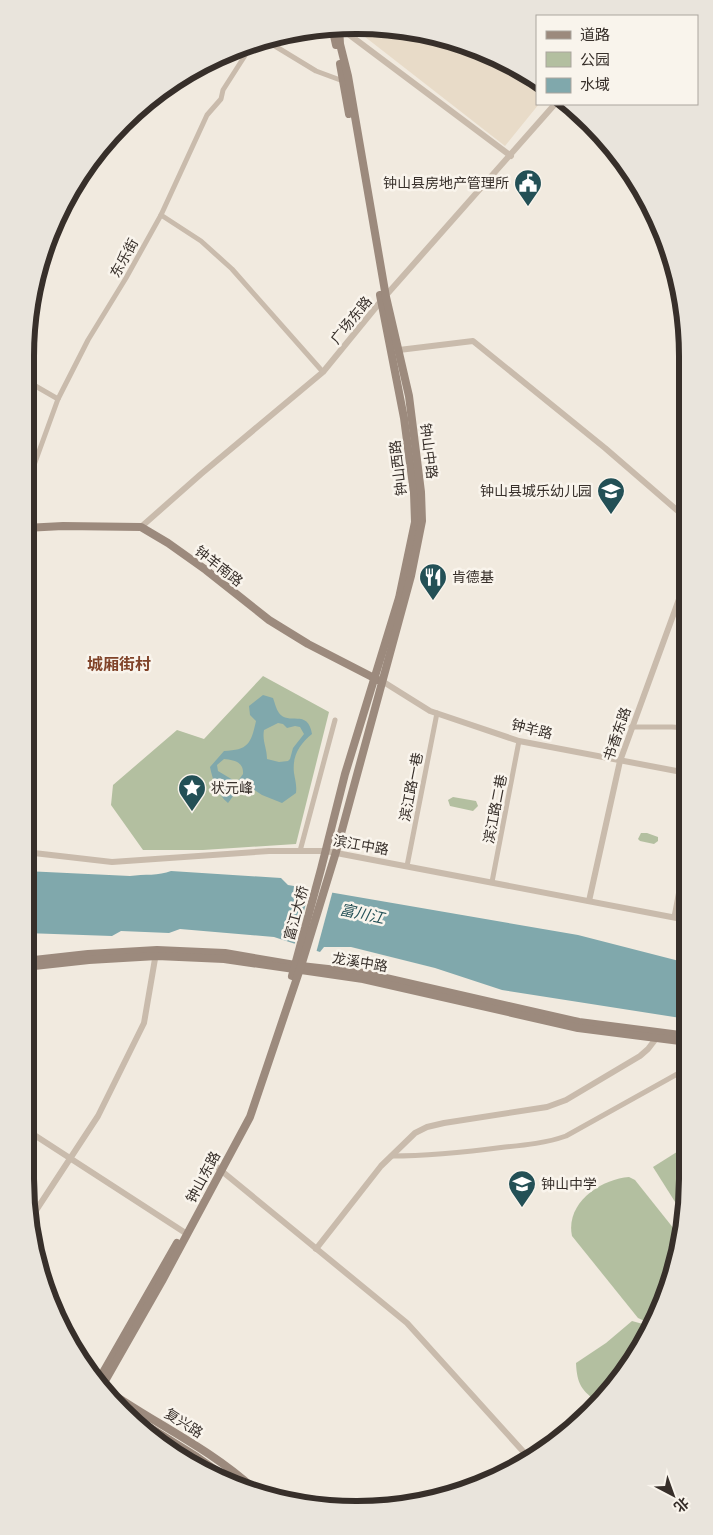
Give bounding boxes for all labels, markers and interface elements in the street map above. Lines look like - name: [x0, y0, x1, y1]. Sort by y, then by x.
- legend: [536, 15, 698, 105]
- text: 道路: [580, 27, 610, 46]
- text: 公园: [580, 52, 610, 71]
- text: 水域: [580, 77, 610, 96]
- public building icon: 钟山县房地产管理所: [513, 168, 543, 207]
- place label: 钟山县房地产管理所: [383, 176, 509, 193]
- street label: 东乐街: [108, 236, 143, 281]
- street label: 广场东路: [328, 294, 376, 348]
- street label: 钟山中路: [416, 422, 439, 480]
- street label: 钟山西路: [388, 439, 411, 497]
- school or university icon: 钟山县城乐幼儿园: [596, 476, 626, 515]
- place label: 钟山县城乐幼儿园: [480, 484, 592, 501]
- street label: 钟羊南路: [191, 543, 245, 591]
- restaurant icon: 肯德基: [418, 562, 448, 601]
- place label: 肯德基: [452, 569, 494, 587]
- district label: 城厢街村: [87, 655, 151, 676]
- street label: 书香东路: [601, 705, 636, 764]
- street label: 钟羊路: [509, 717, 554, 744]
- street label: 滨江路一巷: [397, 751, 427, 823]
- place icon: 状元峰: [177, 773, 207, 812]
- street label: 滨江路二巷: [481, 773, 511, 845]
- place label: 状元峰: [211, 780, 253, 798]
- street label: 滨江中路: [332, 833, 390, 860]
- street label: 富江大桥: [282, 884, 313, 943]
- water label: 富川江: [338, 901, 388, 930]
- street label: 龙溪中路: [331, 950, 389, 976]
- street label: 钟山东路: [184, 1149, 225, 1206]
- school or university icon: 钟山中学: [507, 1169, 537, 1208]
- place label: 钟山中学: [541, 1177, 597, 1194]
- street label: 复兴路: [161, 1406, 206, 1443]
- north arrow: [648, 1470, 698, 1520]
- text: 北: [670, 1493, 691, 1515]

